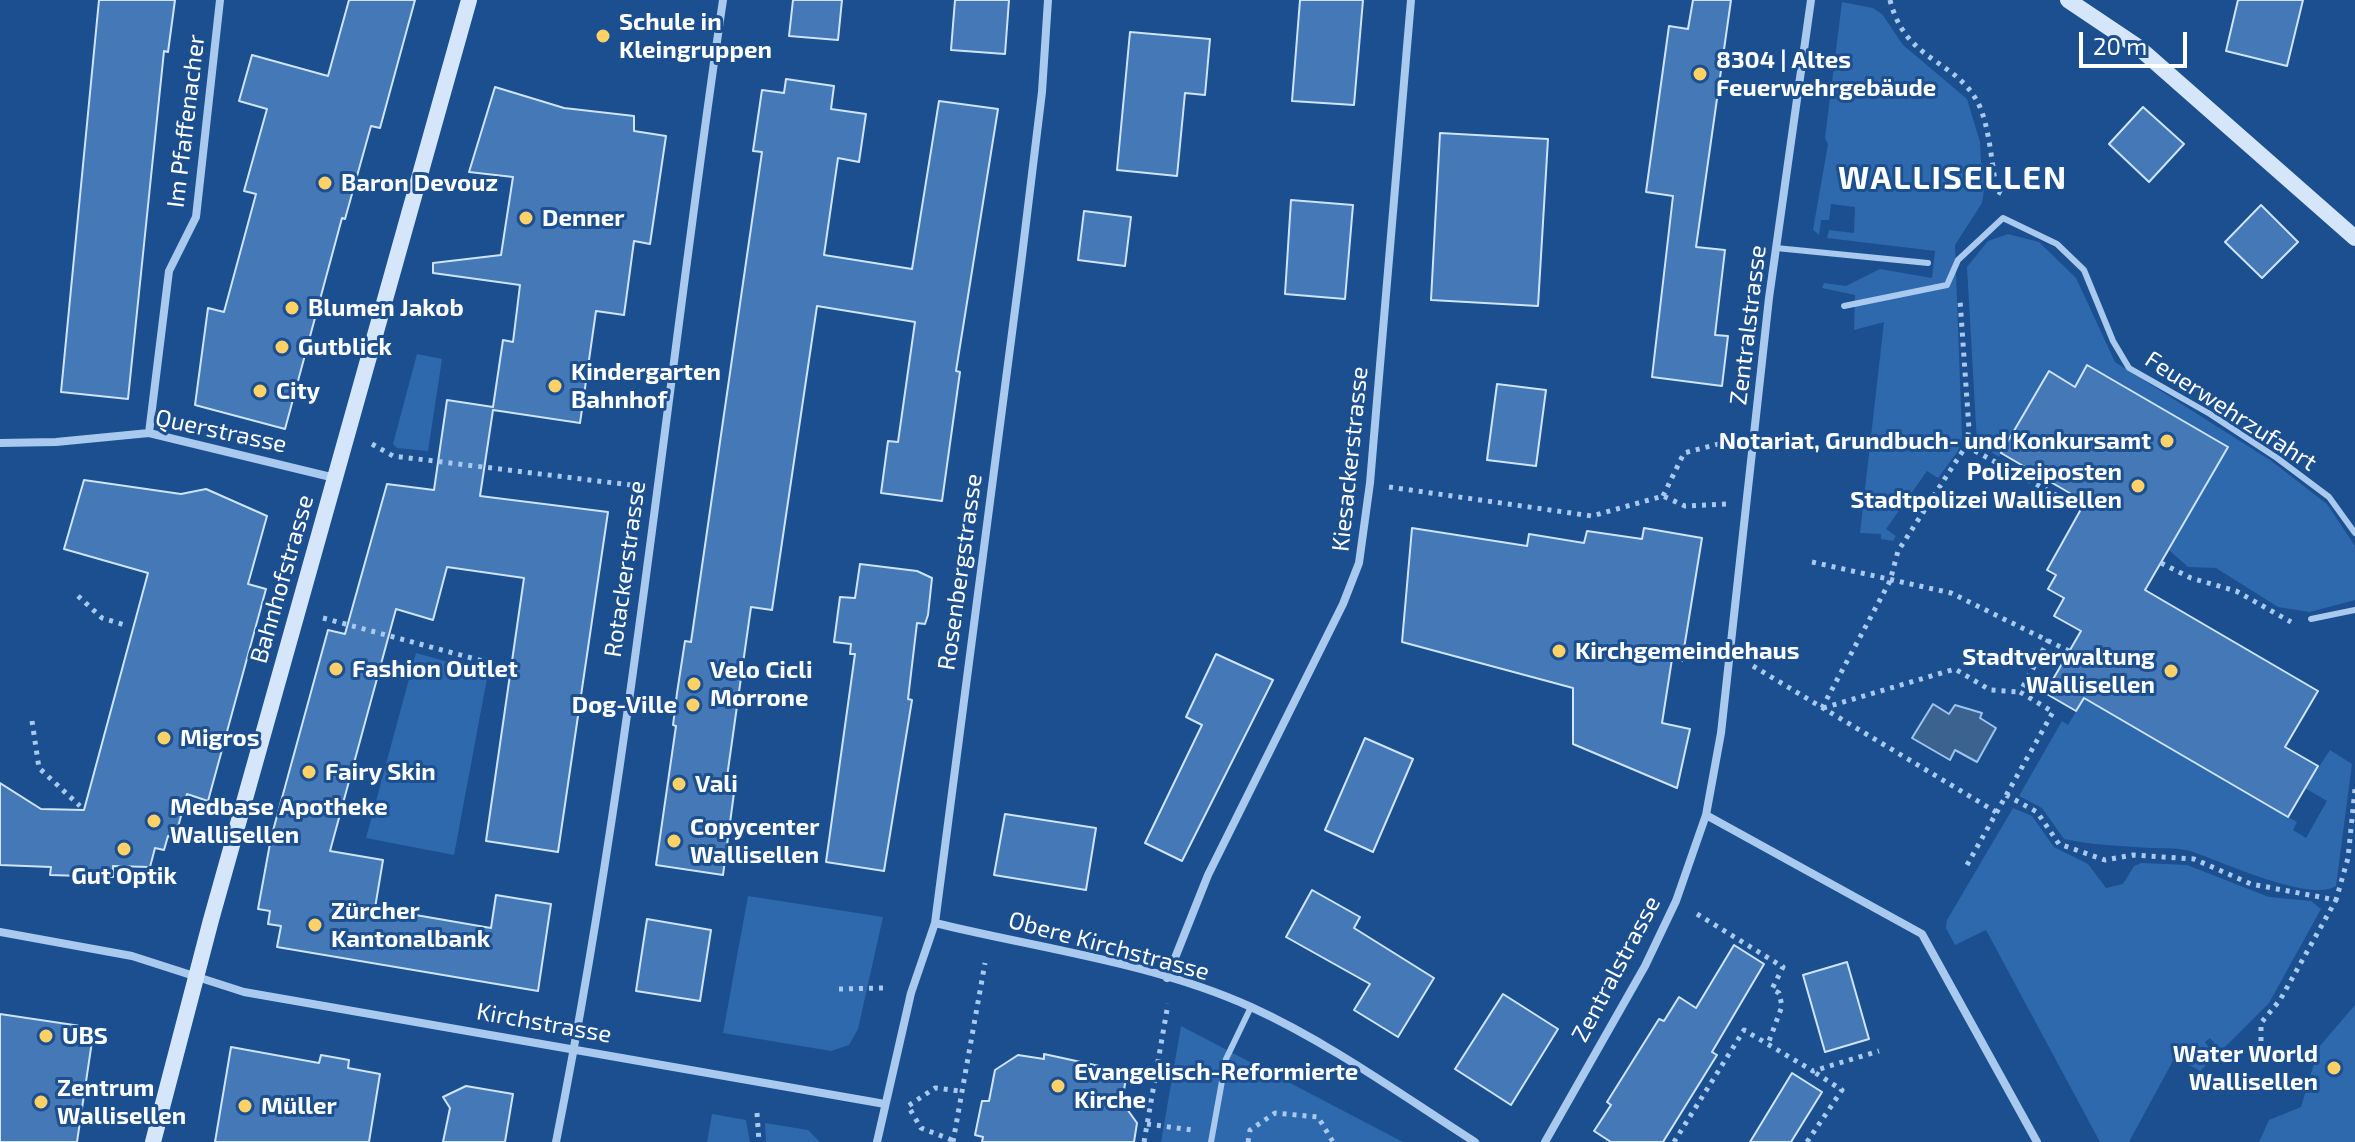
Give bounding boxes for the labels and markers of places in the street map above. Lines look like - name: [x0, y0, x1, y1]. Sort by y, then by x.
- place label: Schule in Kleingruppen: [619, 8, 772, 64]
- marker: Schule in Kleingruppen: [594, 27, 612, 45]
- place label: 8304 | Altes Feuerwehrgebäude: [1716, 46, 1936, 102]
- marker: 8304 | Altes Feuerwehrgebäude: [1691, 65, 1709, 83]
- place label: Baron Devouz: [341, 169, 498, 197]
- marker: Baron Devouz: [316, 174, 334, 192]
- place label: Denner: [542, 204, 625, 232]
- marker: Denner: [517, 209, 535, 227]
- place label: Blumen Jakob: [308, 294, 464, 322]
- marker: Blumen Jakob: [283, 299, 301, 317]
- place label: Gutblick: [298, 333, 392, 361]
- marker: Gutblick: [273, 338, 291, 356]
- place label: Kindergarten Bahnhof: [571, 358, 721, 414]
- place label: City: [276, 377, 320, 405]
- marker: Kindergarten Bahnhof: [546, 377, 564, 395]
- marker: City: [251, 382, 269, 400]
- place label: Notariat, Grundbuch- und Konkursamt: [1719, 427, 2151, 455]
- marker: Notariat, Grundbuch- und Konkursamt: [2158, 432, 2176, 450]
- place label: Polizeiposten Stadtpolizei Wallisellen: [1850, 458, 2122, 514]
- marker: Polizeiposten Stadtpolizei Wallisellen: [2129, 477, 2147, 495]
- place label: Kirchgemeindehaus: [1575, 637, 1800, 665]
- marker: Kirchgemeindehaus: [1550, 642, 1568, 660]
- place label: Stadtverwaltung Wallisellen: [1962, 643, 2155, 699]
- place label: Fashion Outlet: [352, 655, 518, 683]
- place label: Velo Cicli Morrone: [710, 656, 813, 712]
- marker: Fashion Outlet: [327, 660, 345, 678]
- marker: Stadtverwaltung Wallisellen: [2162, 662, 2180, 680]
- marker: Velo Cicli Morrone: [685, 675, 703, 693]
- place label: Dog-Ville: [572, 691, 677, 719]
- marker: Dog-Ville: [684, 696, 702, 714]
- place label: Migros: [180, 724, 259, 752]
- marker: Migros: [155, 729, 173, 747]
- place label: Fairy Skin: [325, 758, 436, 786]
- marker: Fairy Skin: [300, 763, 318, 781]
- place label: Vali: [695, 770, 738, 798]
- marker: Vali: [670, 775, 688, 793]
- place label: Medbase Apotheke Wallisellen: [170, 793, 388, 849]
- marker: Medbase Apotheke Wallisellen: [145, 812, 163, 830]
- place label: Copycenter Wallisellen: [690, 813, 819, 869]
- marker: Copycenter Wallisellen: [665, 832, 683, 850]
- marker: Gut Optik: [115, 840, 133, 858]
- place label: Gut Optik: [71, 862, 177, 890]
- place label: Zürcher Kantonalbank: [331, 897, 490, 953]
- marker: Zürcher Kantonalbank: [306, 916, 324, 934]
- place label: UBS: [62, 1022, 108, 1050]
- marker: UBS: [37, 1027, 55, 1045]
- place label: Water World Wallisellen: [2173, 1040, 2318, 1096]
- place label: Evangelisch-Reformierte Kirche: [1074, 1058, 1358, 1114]
- marker: Water World Wallisellen: [2325, 1059, 2343, 1077]
- place label: Zentrum Wallisellen: [57, 1074, 186, 1130]
- marker: Evangelisch-Reformierte Kirche: [1049, 1077, 1067, 1095]
- place label: Müller: [261, 1092, 337, 1120]
- marker: Zentrum Wallisellen: [32, 1093, 50, 1111]
- marker: Müller: [236, 1097, 254, 1115]

